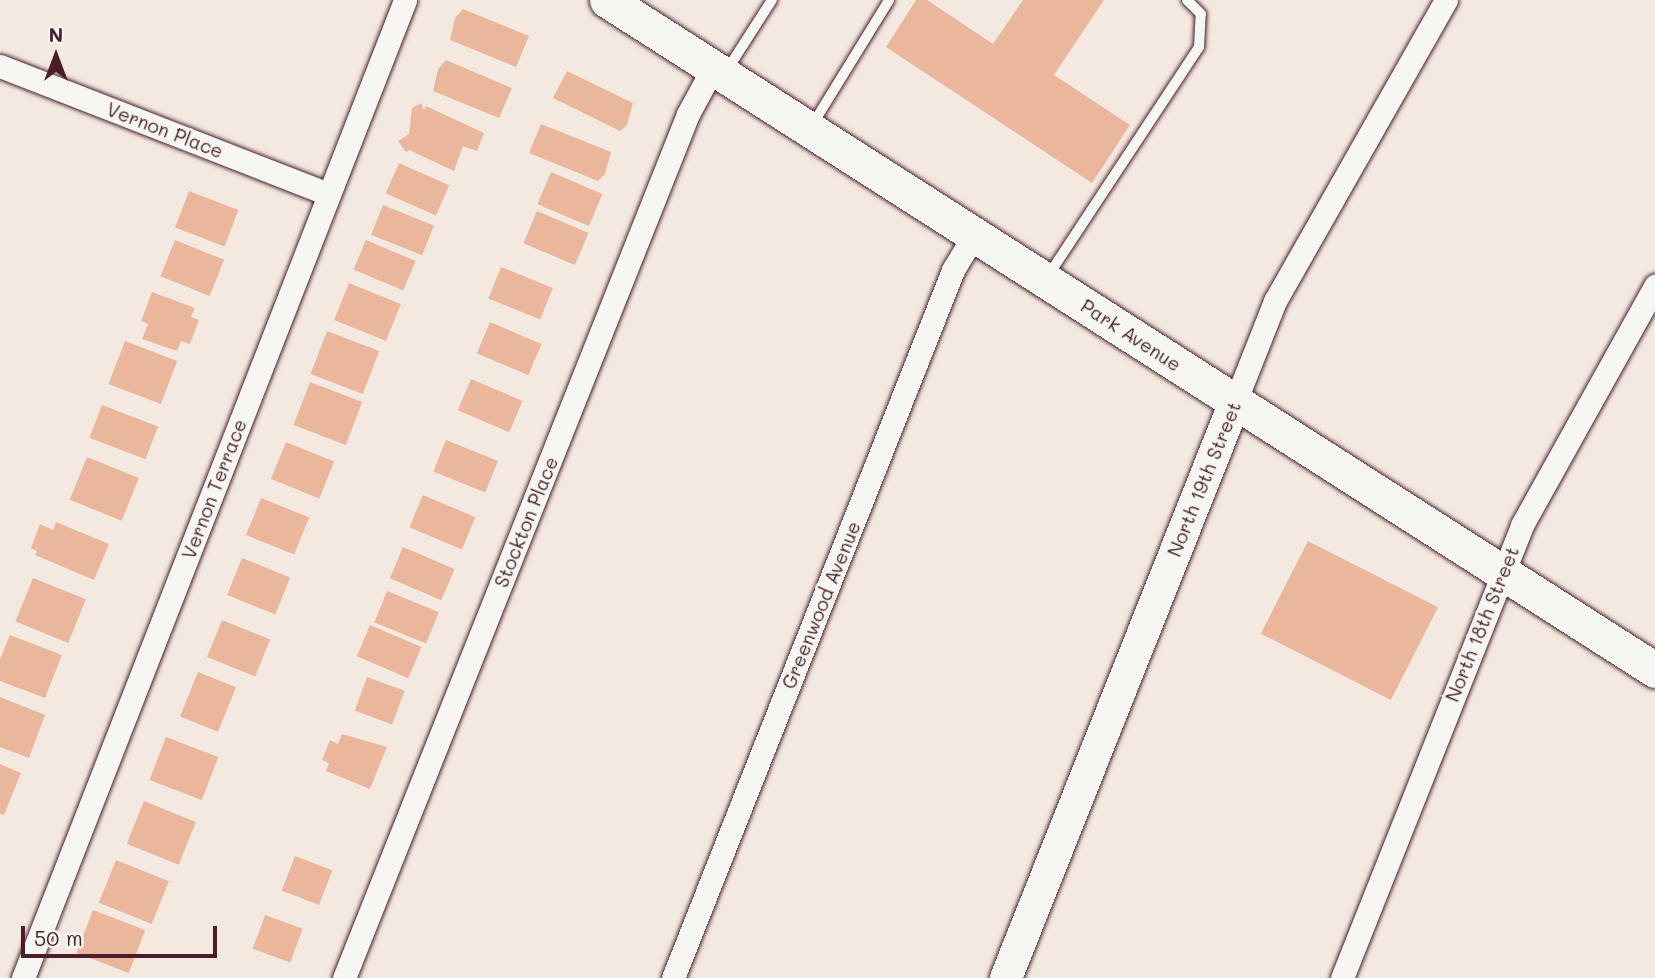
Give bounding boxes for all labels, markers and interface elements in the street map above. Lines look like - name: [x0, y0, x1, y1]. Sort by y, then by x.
- north arrow: [21, 21, 91, 91]
- text: N: [49, 22, 63, 47]
- street label: Vernon Place: [103, 97, 227, 163]
- street label: Park Avenue: [1077, 294, 1185, 376]
- street label: North 19th Street: [1162, 398, 1246, 560]
- street label: Vernon Terrace: [177, 416, 251, 562]
- street label: Stockton Place: [489, 453, 563, 591]
- street label: Greenwood Avenue: [777, 518, 865, 692]
- street label: North 18th Street: [1440, 543, 1524, 705]
- scale bar: [24, 912, 220, 956]
- text: 50 m: [34, 924, 83, 951]

